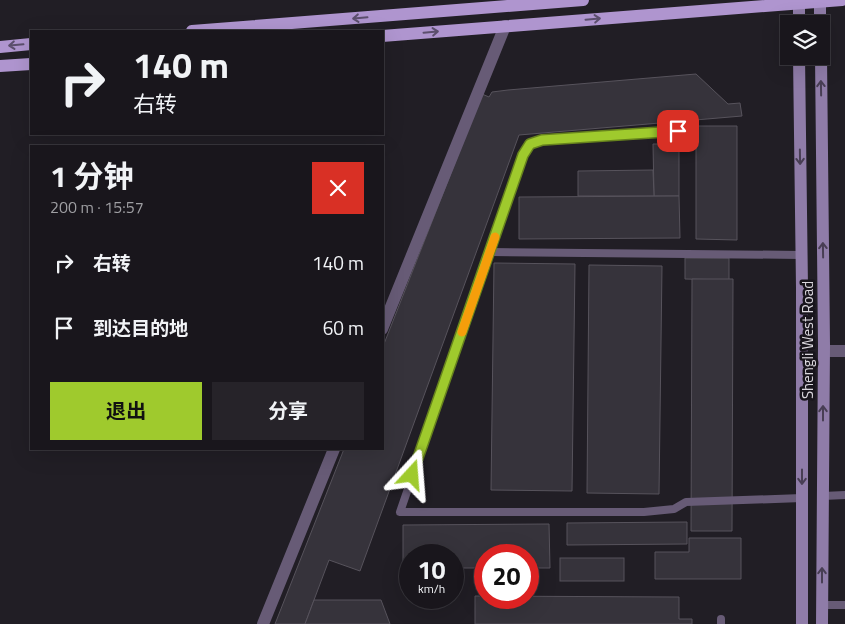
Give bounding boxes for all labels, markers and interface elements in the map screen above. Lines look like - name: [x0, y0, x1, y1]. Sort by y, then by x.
- one-way arrow: [352, 13, 368, 23]
- one-way arrow: [585, 14, 601, 24]
- map controls: [780, 15, 830, 65]
- button: layers: [780, 15, 830, 65]
- one-way arrow: [423, 27, 439, 37]
- text: 140 m: [133, 38, 229, 92]
- one-way arrow: [8, 41, 24, 50]
- icon: right: [50, 50, 115, 115]
- one-way arrow: [816, 80, 826, 96]
- text: 右转: [133, 87, 177, 121]
- pin: [657, 110, 699, 152]
- icon: arrive: [664, 117, 692, 145]
- one-way arrow: [795, 149, 805, 165]
- text: 1 分钟: [50, 153, 133, 199]
- button: close: [312, 162, 364, 214]
- text: 200 m · 15:57: [50, 195, 144, 219]
- one-way arrow: [818, 243, 828, 259]
- text: 右转: [93, 248, 131, 277]
- text: 140 m: [312, 248, 364, 277]
- icon: right: [50, 249, 78, 277]
- street label: Shengli West Road: [796, 281, 819, 399]
- text: 到达目的地: [93, 313, 188, 342]
- text: 60 m: [323, 313, 364, 342]
- icon: arrive: [50, 314, 78, 342]
- button: 退出: [50, 382, 202, 440]
- button: 分享: [212, 382, 364, 440]
- one-way arrow: [818, 405, 828, 422]
- position arrow: [385, 448, 437, 500]
- one-way arrow: [797, 469, 807, 485]
- speed limit sign: 20: [474, 544, 539, 609]
- text: 10: [417, 551, 446, 589]
- one-way arrow: [817, 568, 827, 584]
- text: km/h: [418, 579, 445, 598]

